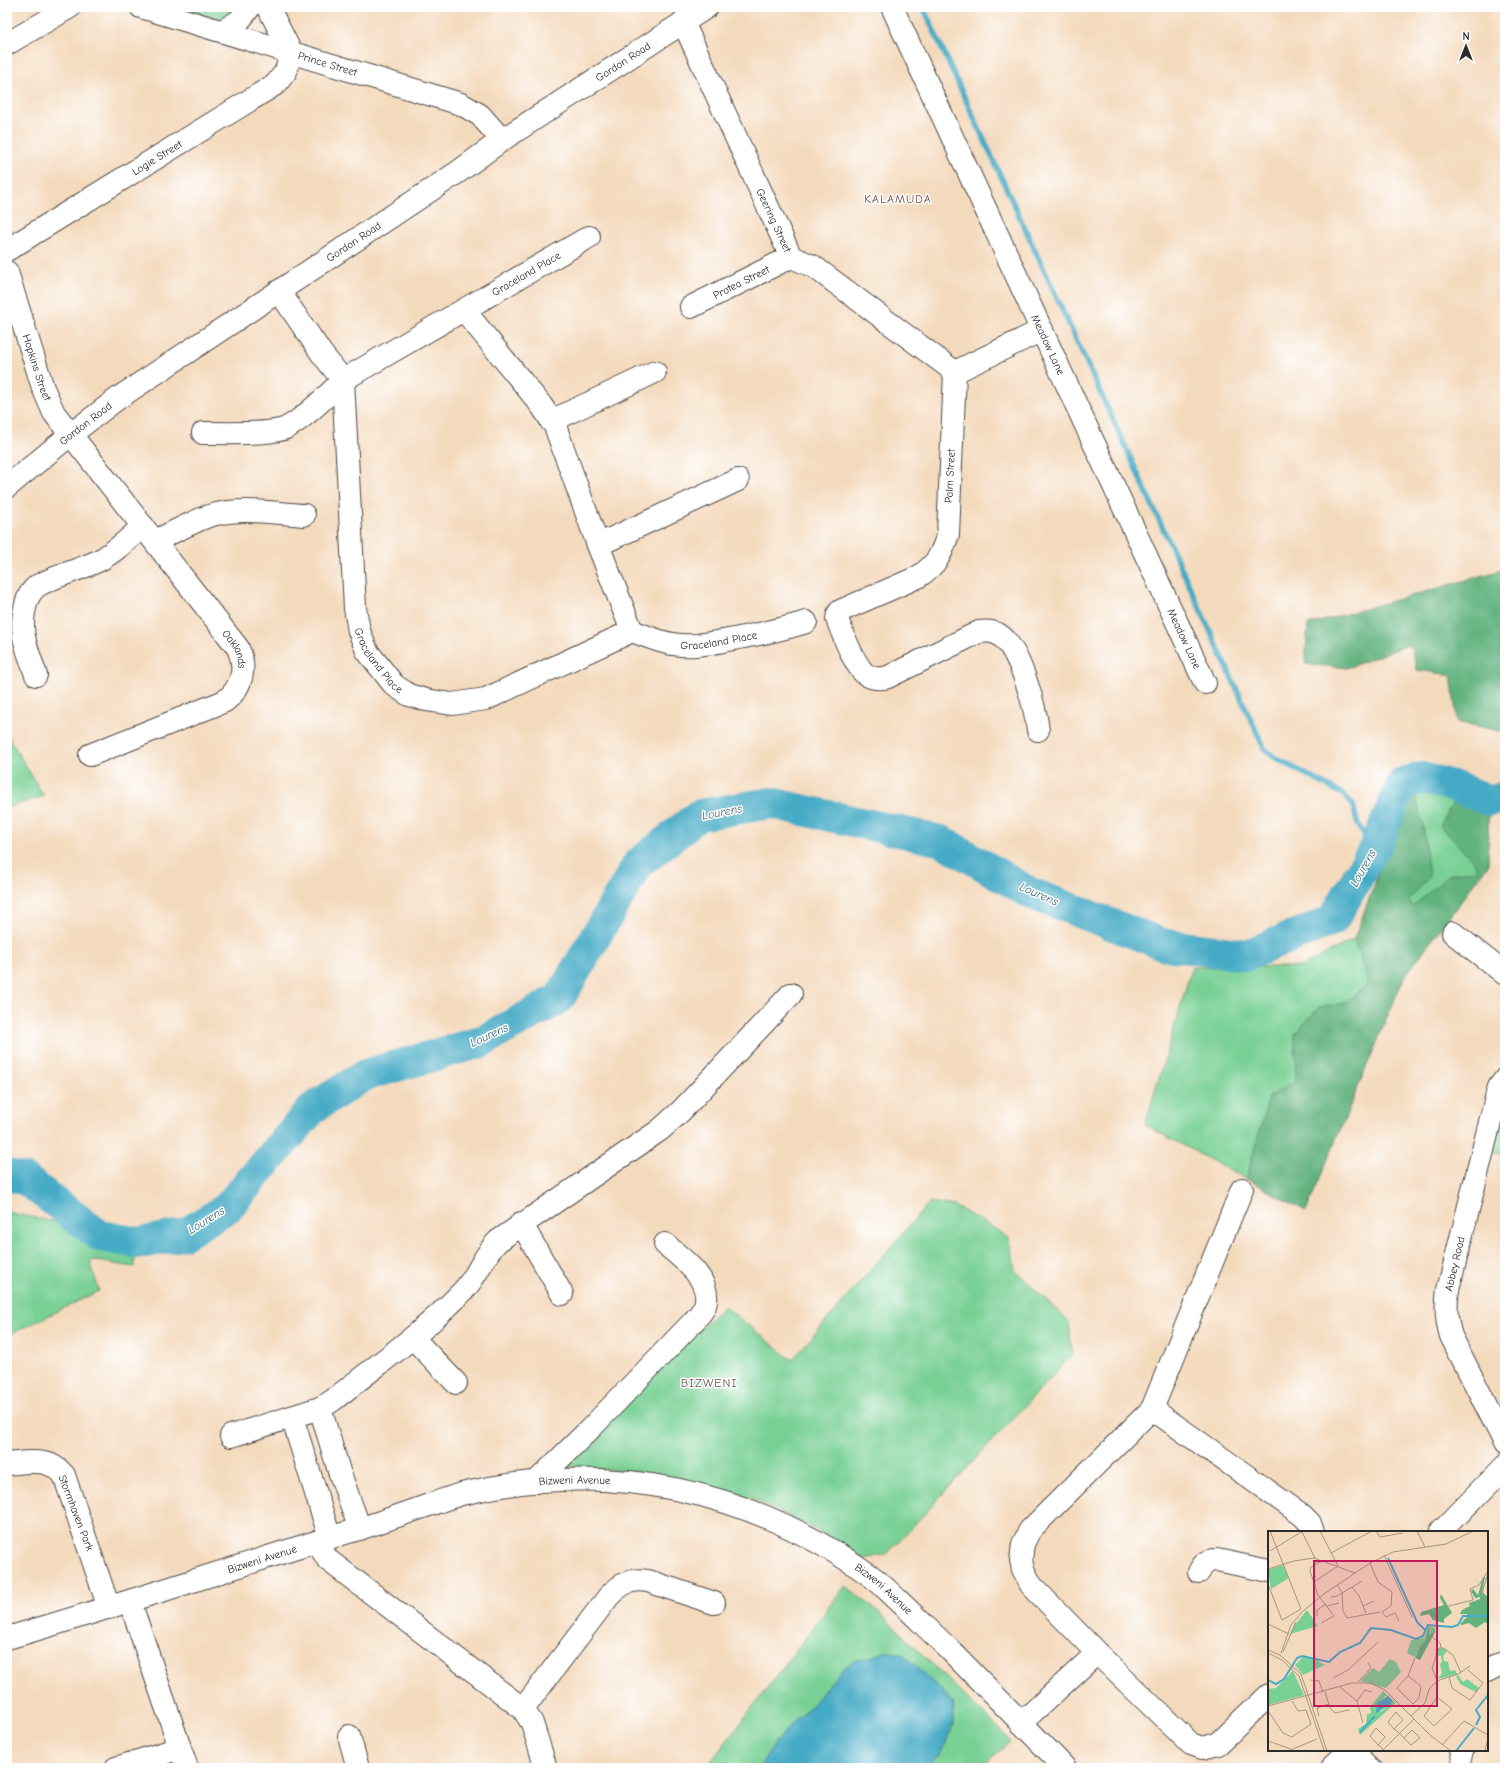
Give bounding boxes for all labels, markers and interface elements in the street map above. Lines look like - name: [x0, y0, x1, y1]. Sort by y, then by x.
- north arrow: [1446, 26, 1486, 66]
- text: N: [1462, 30, 1470, 43]
- street label: Gordon Road: [593, 39, 653, 84]
- street label: Prince Street: [296, 48, 360, 79]
- street label: Logie Street: [129, 137, 185, 178]
- street label: Geering Street: [754, 186, 795, 255]
- district label: KALAMUDA: [864, 192, 932, 206]
- street label: Gordon Road: [324, 219, 383, 264]
- street label: Graceland Place: [489, 248, 563, 299]
- street label: Protea Street: [711, 262, 772, 302]
- street label: Meadow Lane: [1029, 312, 1068, 377]
- street label: Hopkins Street: [20, 332, 55, 404]
- street label: Gordon Road: [56, 399, 114, 448]
- street label: Palm Street: [942, 448, 958, 503]
- street label: Meadow Lane: [1165, 606, 1204, 671]
- street label: Graceland Place: [352, 626, 406, 696]
- street label: Oaklands: [220, 627, 249, 669]
- street label: Graceland Place: [680, 628, 759, 652]
- water label: Lourens: [701, 801, 743, 823]
- water label: Lourens: [1347, 847, 1379, 889]
- water label: Lourens: [1018, 879, 1060, 909]
- water label: Lourens: [468, 1020, 510, 1050]
- water label: Lourens: [185, 1203, 227, 1237]
- street label: Abbey Road: [1442, 1235, 1468, 1293]
- district label: BIZWENI: [681, 1376, 737, 1390]
- street label: Stormhaven Park: [56, 1473, 97, 1554]
- street label: Bizweni Avenue: [538, 1473, 611, 1488]
- inset map: [1268, 1531, 1488, 1751]
- street label: Bizweni Avenue: [226, 1542, 299, 1576]
- street label: Bizweni Avenue: [852, 1560, 916, 1617]

